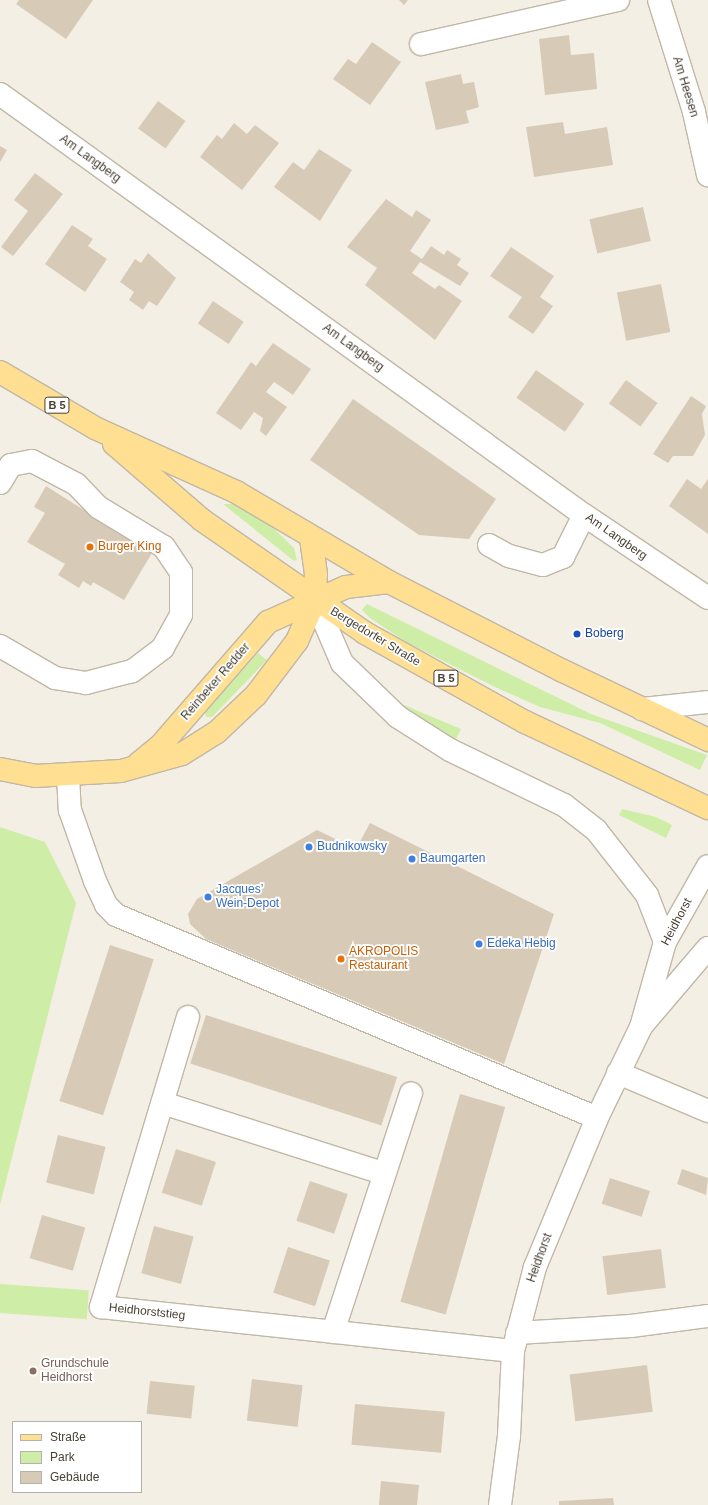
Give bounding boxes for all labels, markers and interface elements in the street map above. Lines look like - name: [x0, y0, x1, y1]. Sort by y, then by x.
- street label: Am Heesen: [669, 55, 701, 119]
- street label: Am Langberg: [57, 132, 123, 186]
- street label: Am Langberg: [320, 321, 386, 375]
- road number: B 5: [44, 396, 70, 414]
- street label: Am Langberg: [582, 510, 650, 564]
- place label: Burger King: [98, 540, 161, 554]
- marker: Burger King: [85, 542, 95, 552]
- street label: Bergedorfer Straße: [327, 604, 423, 670]
- place label: Boberg: [585, 627, 624, 641]
- marker: Boberg: [572, 629, 582, 639]
- street label: Reinbeker Redder: [179, 641, 253, 723]
- road number: B 5: [433, 669, 459, 687]
- place label: Budnikowsky: [317, 840, 387, 854]
- marker: Budnikowsky: [304, 842, 314, 852]
- place label: Baumgarten: [420, 852, 485, 866]
- marker: Baumgarten: [407, 854, 417, 864]
- place label: Jacques’ Wein-Depot: [216, 883, 279, 911]
- marker: Jacques’ Wein-Depot: [203, 892, 213, 902]
- street label: Heidhorst: [659, 896, 695, 948]
- place label: Edeka Hebig: [487, 937, 556, 951]
- marker: Edeka Hebig: [474, 939, 484, 949]
- place label: AKROPOLIS Restaurant: [349, 945, 418, 973]
- marker: AKROPOLIS Restaurant: [336, 954, 346, 964]
- street label: Heidhorst: [524, 1231, 556, 1285]
- street label: Heidhorststieg: [108, 1301, 186, 1323]
- place label: Grundschule Heidhorst: [41, 1357, 109, 1385]
- marker: Grundschule Heidhorst: [28, 1366, 38, 1376]
- legend: [12, 1421, 142, 1493]
- text: Straße: [50, 1430, 86, 1444]
- text: Park: [50, 1450, 75, 1464]
- text: Gebäude: [50, 1470, 99, 1484]

